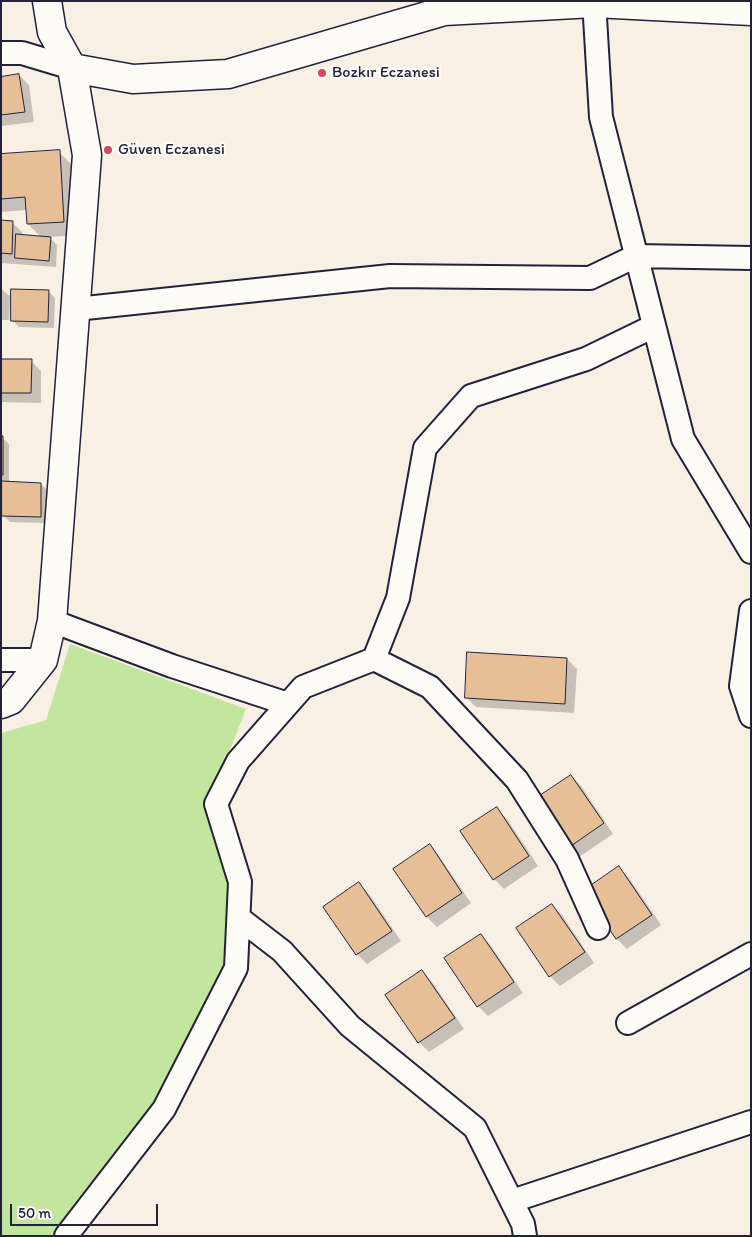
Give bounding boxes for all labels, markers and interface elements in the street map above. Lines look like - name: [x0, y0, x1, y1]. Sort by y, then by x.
- place label: Bozkır Eczanesi: [332, 63, 440, 83]
- marker: Bozkır Eczanesi: [316, 67, 328, 79]
- place label: Güven Eczanesi: [118, 140, 225, 160]
- marker: Güven Eczanesi: [102, 144, 114, 156]
- scale bar: [12, 1194, 160, 1226]
- text: 50 m: [18, 1204, 51, 1222]

